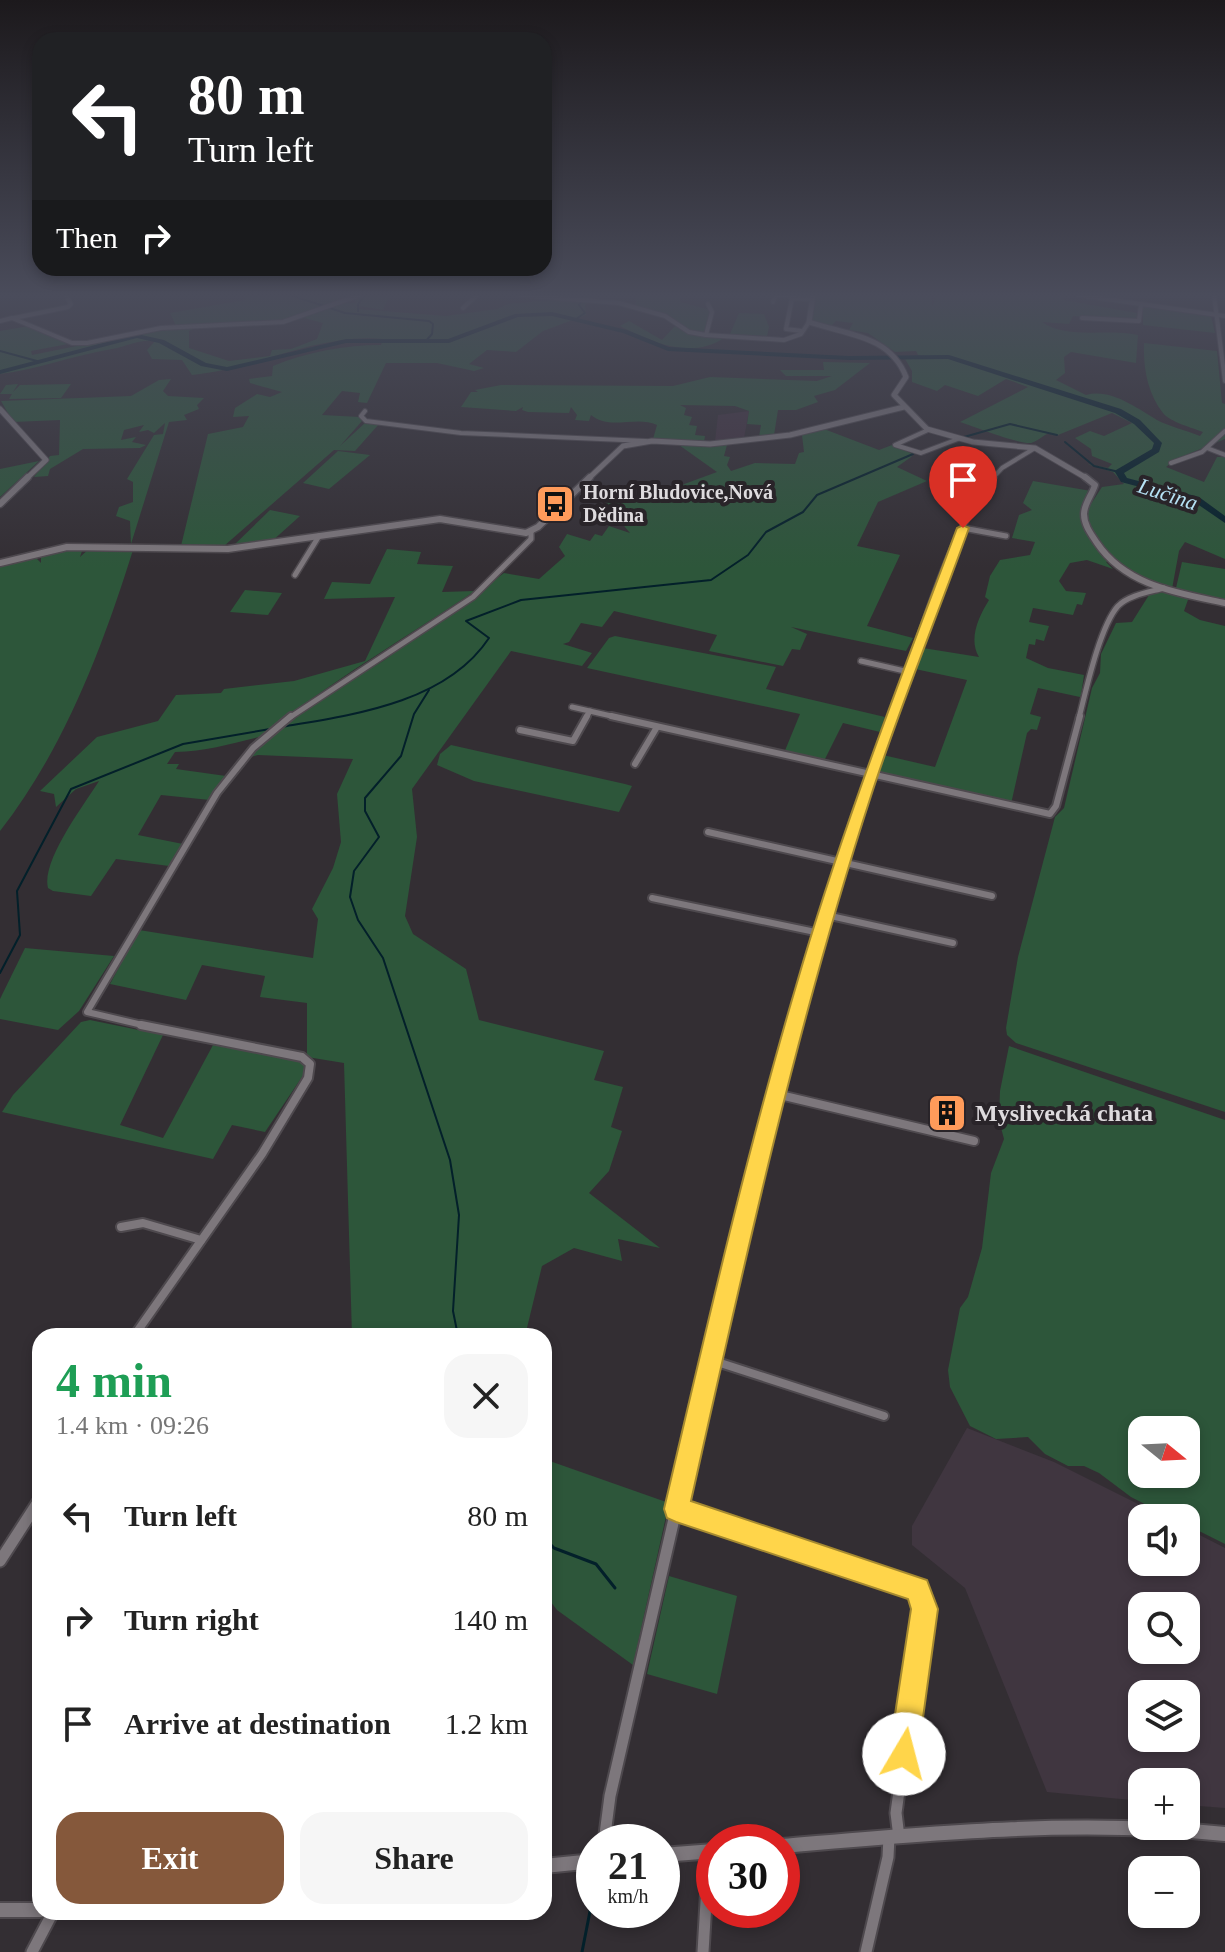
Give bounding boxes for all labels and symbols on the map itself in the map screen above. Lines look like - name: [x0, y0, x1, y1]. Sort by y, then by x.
- pin: [929, 446, 997, 528]
- water label: Lučina: [1134, 472, 1201, 515]
- place label: Horní Bludovice,Nová Dědina: [583, 481, 773, 526]
- bus stop icon: Horní Bludovice,Nová Dědina: [534, 483, 576, 525]
- building icon: Myslivecká chata: [926, 1092, 968, 1134]
- place label: Myslivecká chata: [975, 1100, 1153, 1126]
- north arrow: [1128, 1416, 1200, 1488]
- position arrow: [862, 1712, 946, 1796]
- speed limit sign: 30: [696, 1824, 800, 1928]

